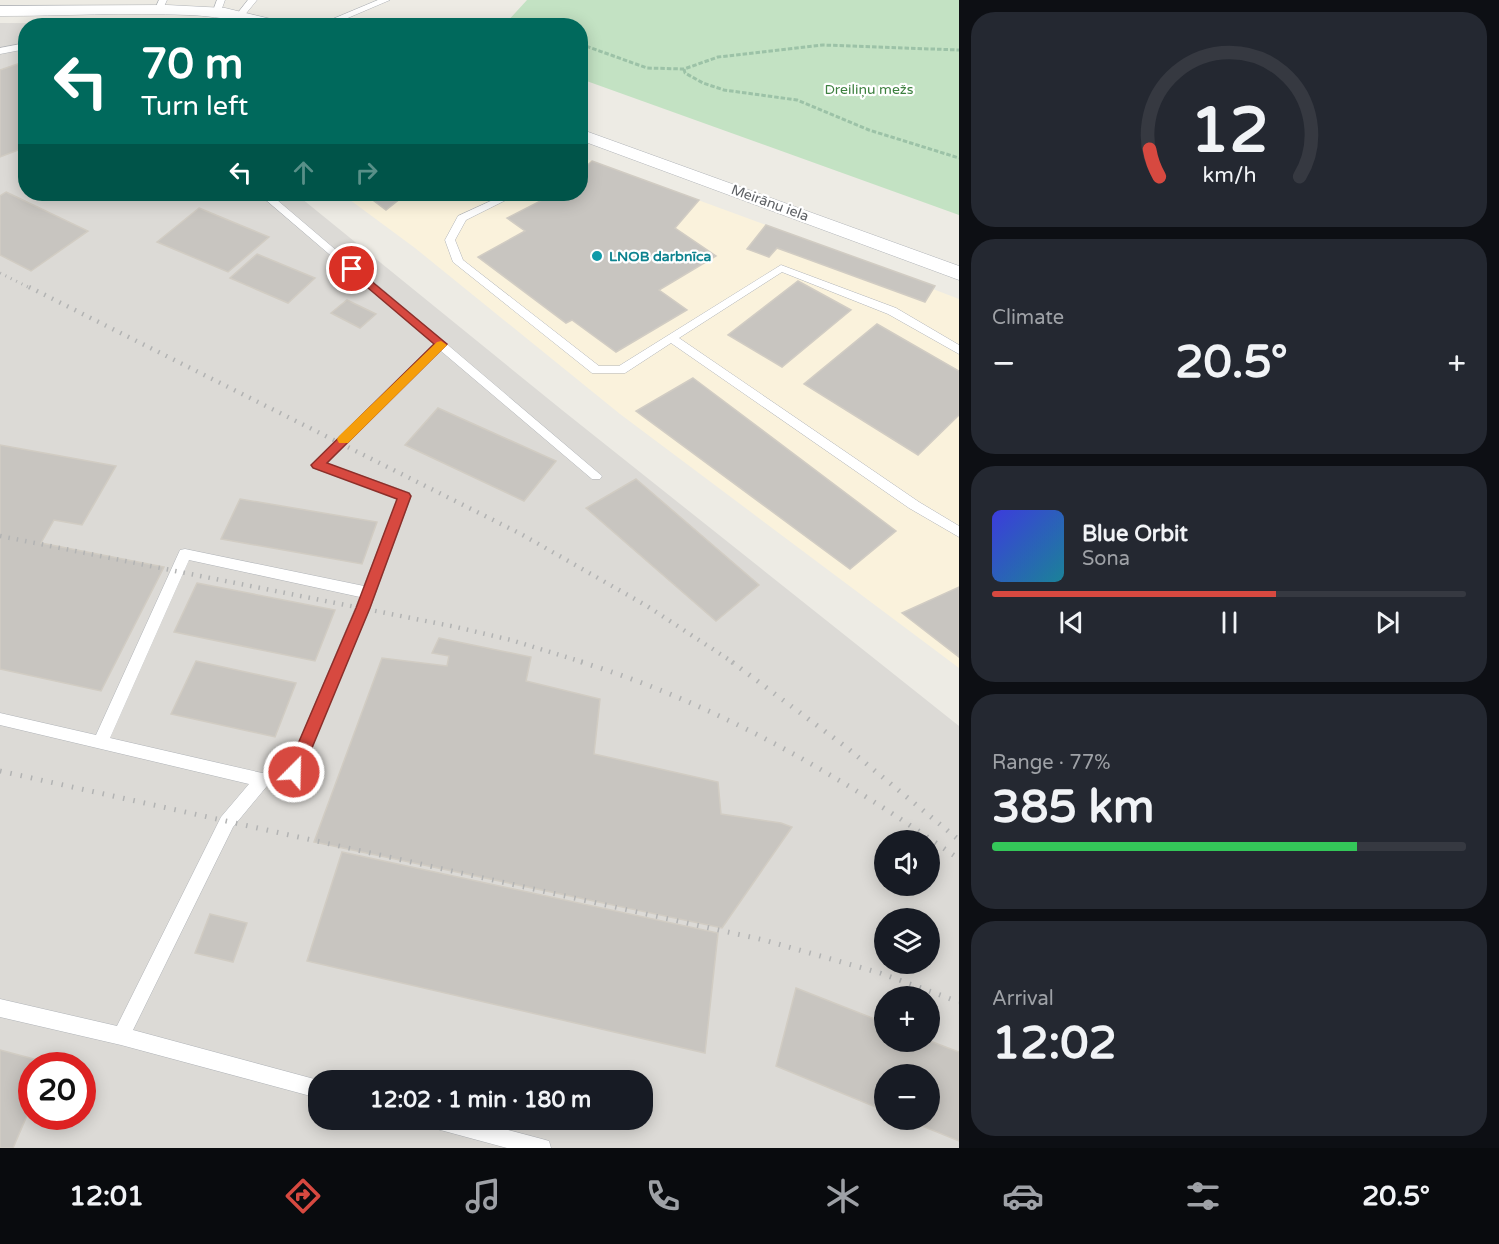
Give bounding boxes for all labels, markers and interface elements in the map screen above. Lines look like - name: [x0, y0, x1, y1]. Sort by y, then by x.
- text: 70 m: [141, 39, 243, 90]
- icon: left: [42, 42, 120, 120]
- park label: Dreiliņu mežs: [824, 81, 914, 98]
- text: Turn left: [141, 90, 248, 123]
- text: 12: [1190, 94, 1268, 169]
- icon: left: [224, 156, 257, 189]
- icon: ahead: [287, 156, 320, 189]
- icon: right: [350, 156, 383, 189]
- text: km/h: [1202, 162, 1256, 188]
- street label: Meirānu iela: [729, 181, 811, 225]
- pin: [326, 243, 377, 294]
- place label: LNOB darbnīca: [609, 248, 711, 265]
- marker: LNOB darbnīca: [590, 249, 604, 263]
- icon: arrive: [335, 252, 368, 285]
- text: Climate: [992, 306, 1064, 330]
- text: 20.5°: [1175, 336, 1288, 390]
- text: −: [992, 344, 1016, 383]
- text: +: [1447, 344, 1466, 383]
- text: Blue Orbit: [1082, 521, 1188, 547]
- text: Sona: [1082, 547, 1130, 571]
- icon: previous: [1055, 606, 1088, 639]
- icon: pause: [1213, 606, 1246, 639]
- icon: next: [1371, 606, 1404, 639]
- position arrow: [262, 740, 326, 804]
- text: Range · 77%: [992, 751, 1111, 775]
- text: 385 km: [992, 781, 1154, 835]
- map controls: [874, 830, 940, 1130]
- button: sound: [874, 830, 940, 896]
- button: layers: [874, 908, 940, 974]
- button: +: [874, 986, 940, 1052]
- text: Arrival: [992, 987, 1054, 1011]
- text: 12:02: [992, 1017, 1117, 1071]
- speed limit sign: 20: [18, 1052, 96, 1130]
- button: −: [874, 1064, 940, 1130]
- text: 12:02 · 1 min · 180 m: [370, 1087, 591, 1113]
- icon: directions: [282, 1175, 324, 1217]
- icon: music: [462, 1175, 504, 1217]
- icon: phone: [642, 1175, 684, 1217]
- icon: climate: [822, 1175, 864, 1217]
- icon: car: [1002, 1175, 1044, 1217]
- icon: filters: [1182, 1175, 1224, 1217]
- text: 12:01: [69, 1180, 144, 1213]
- text: 20.5°: [1362, 1180, 1430, 1213]

